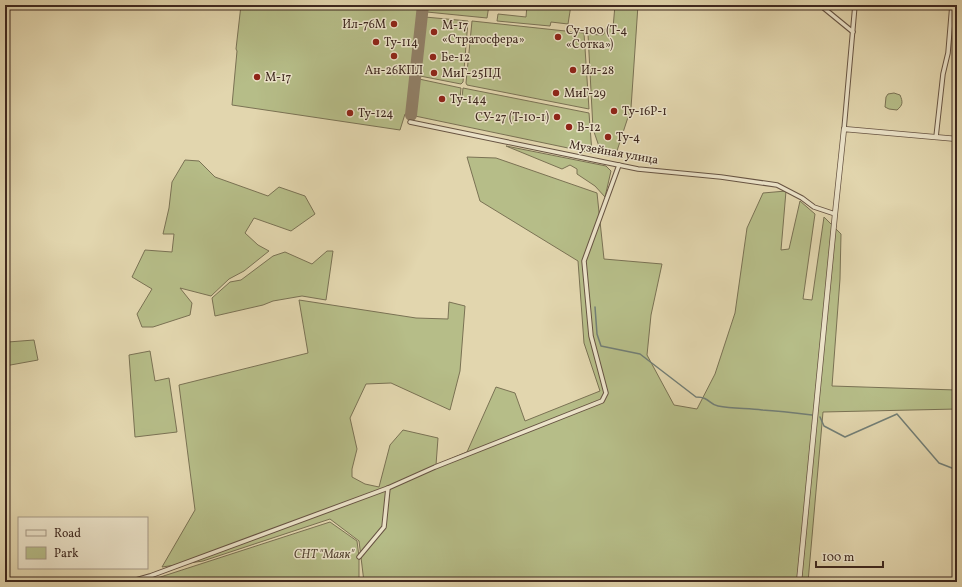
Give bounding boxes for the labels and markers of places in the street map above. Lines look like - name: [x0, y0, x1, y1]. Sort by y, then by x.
- place label: Ил-76М: [342, 17, 386, 33]
- place label: М-17 «Стратосфера»: [442, 18, 525, 48]
- marker: Ил-76М: [389, 19, 399, 29]
- place label: Су-100 (Т-4 «Сотка»): [566, 23, 627, 53]
- marker: М-17 «Стратосфера»: [429, 27, 439, 37]
- marker: Су-100 (Т-4 «Сотка»): [553, 32, 563, 42]
- place label: Ту-114: [384, 35, 418, 51]
- marker: Ту-114: [371, 37, 381, 47]
- place label: Бе-12: [441, 50, 470, 66]
- marker: Ан-26КПЛ: [389, 51, 399, 61]
- marker: Бе-12: [428, 52, 438, 62]
- place label: Ан-26КПЛ: [365, 63, 423, 79]
- place label: Ил-28: [581, 63, 614, 79]
- marker: Ил-28: [568, 65, 578, 75]
- place label: МиГ-25ПД: [442, 66, 501, 82]
- marker: МиГ-25ПД: [429, 68, 439, 78]
- place label: М-17: [265, 70, 292, 86]
- marker: М-17: [252, 72, 262, 82]
- place label: МиГ-29: [564, 86, 606, 102]
- marker: МиГ-29: [551, 88, 561, 98]
- place label: Ту-144: [450, 92, 487, 108]
- marker: Ту-144: [437, 94, 447, 104]
- place label: Ту-16Р-1: [622, 104, 667, 120]
- place label: Ту-124: [358, 106, 393, 122]
- marker: Ту-16Р-1: [609, 106, 619, 116]
- marker: Ту-124: [345, 108, 355, 118]
- place label: СУ-27 (Т-10-1): [475, 110, 550, 126]
- marker: СУ-27 (Т-10-1): [552, 112, 562, 122]
- place label: В-12: [577, 120, 601, 136]
- marker: В-12: [564, 122, 574, 132]
- place label: Ту-4: [616, 130, 640, 146]
- marker: Ту-4: [603, 132, 613, 142]

